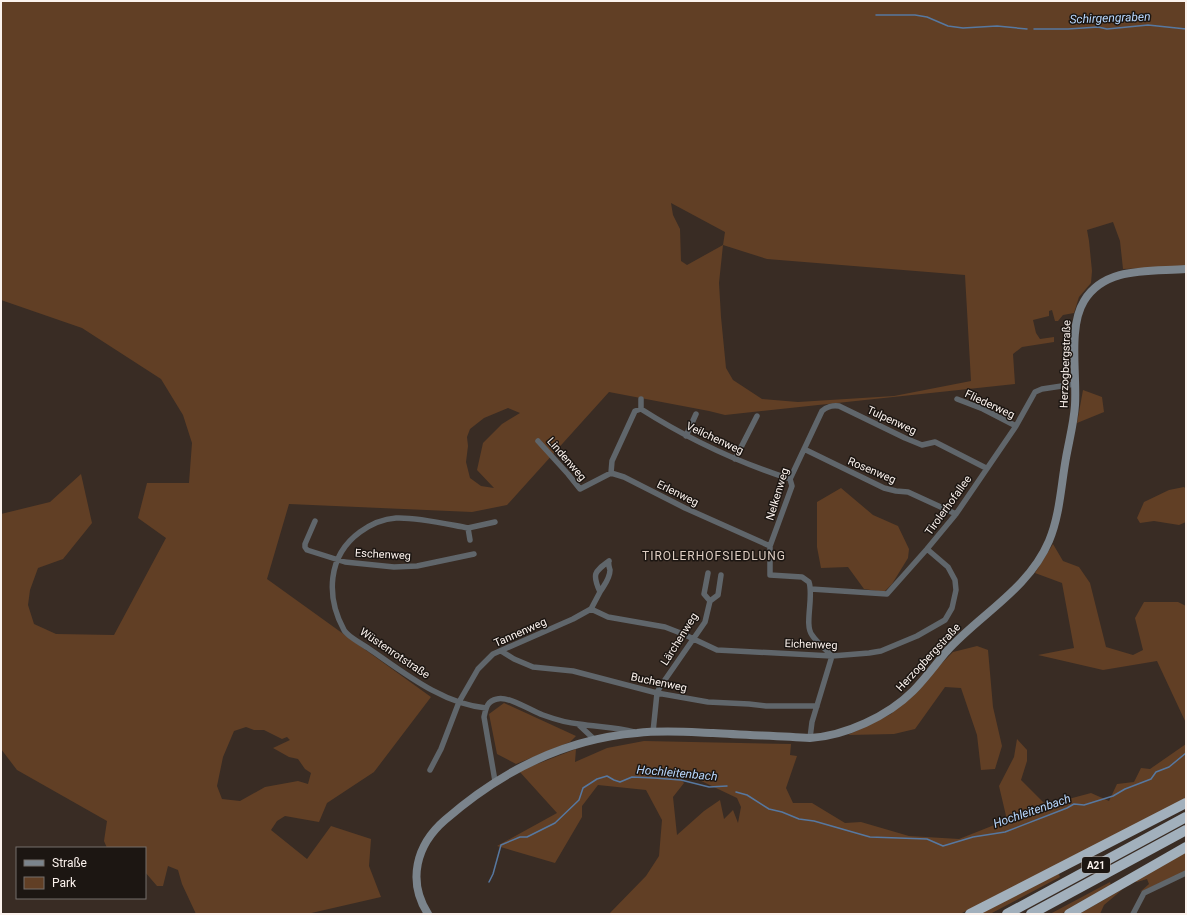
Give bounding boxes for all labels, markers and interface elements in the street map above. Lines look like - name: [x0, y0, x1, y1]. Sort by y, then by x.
- water label: Schirgengraben: [1069, 10, 1151, 26]
- street label: Herzogbergstraße: [1057, 320, 1074, 408]
- street label: Fliederweg: [963, 387, 1017, 422]
- street label: Tulpenweg: [865, 403, 919, 438]
- street label: Veilchenweg: [684, 419, 746, 457]
- street label: Lindenweg: [544, 435, 589, 484]
- street label: Rosenweg: [846, 455, 898, 486]
- street label: Nelkenweg: [763, 466, 792, 522]
- street label: Tirolerhofallee: [922, 473, 974, 538]
- street label: Erlenweg: [655, 478, 701, 509]
- street label: Eschenweg: [355, 547, 411, 562]
- district label: TIROLERHOFSIEDLUNG: [642, 549, 786, 563]
- street label: Lärchenweg: [658, 611, 701, 668]
- street label: Tannenweg: [492, 615, 549, 650]
- street label: Herzogbergstraße: [894, 621, 963, 694]
- street label: Wüstenrotstraße: [357, 625, 432, 682]
- street label: Eichenweg: [784, 637, 838, 652]
- street label: Buchenweg: [630, 670, 688, 695]
- water label: Hochleitenbach: [636, 762, 718, 784]
- water label: Hochleitenbach: [991, 791, 1073, 831]
- legend: [16, 847, 146, 899]
- text: Straße: [52, 856, 87, 870]
- road number: A21: [1082, 857, 1110, 873]
- text: Park: [52, 876, 77, 890]

